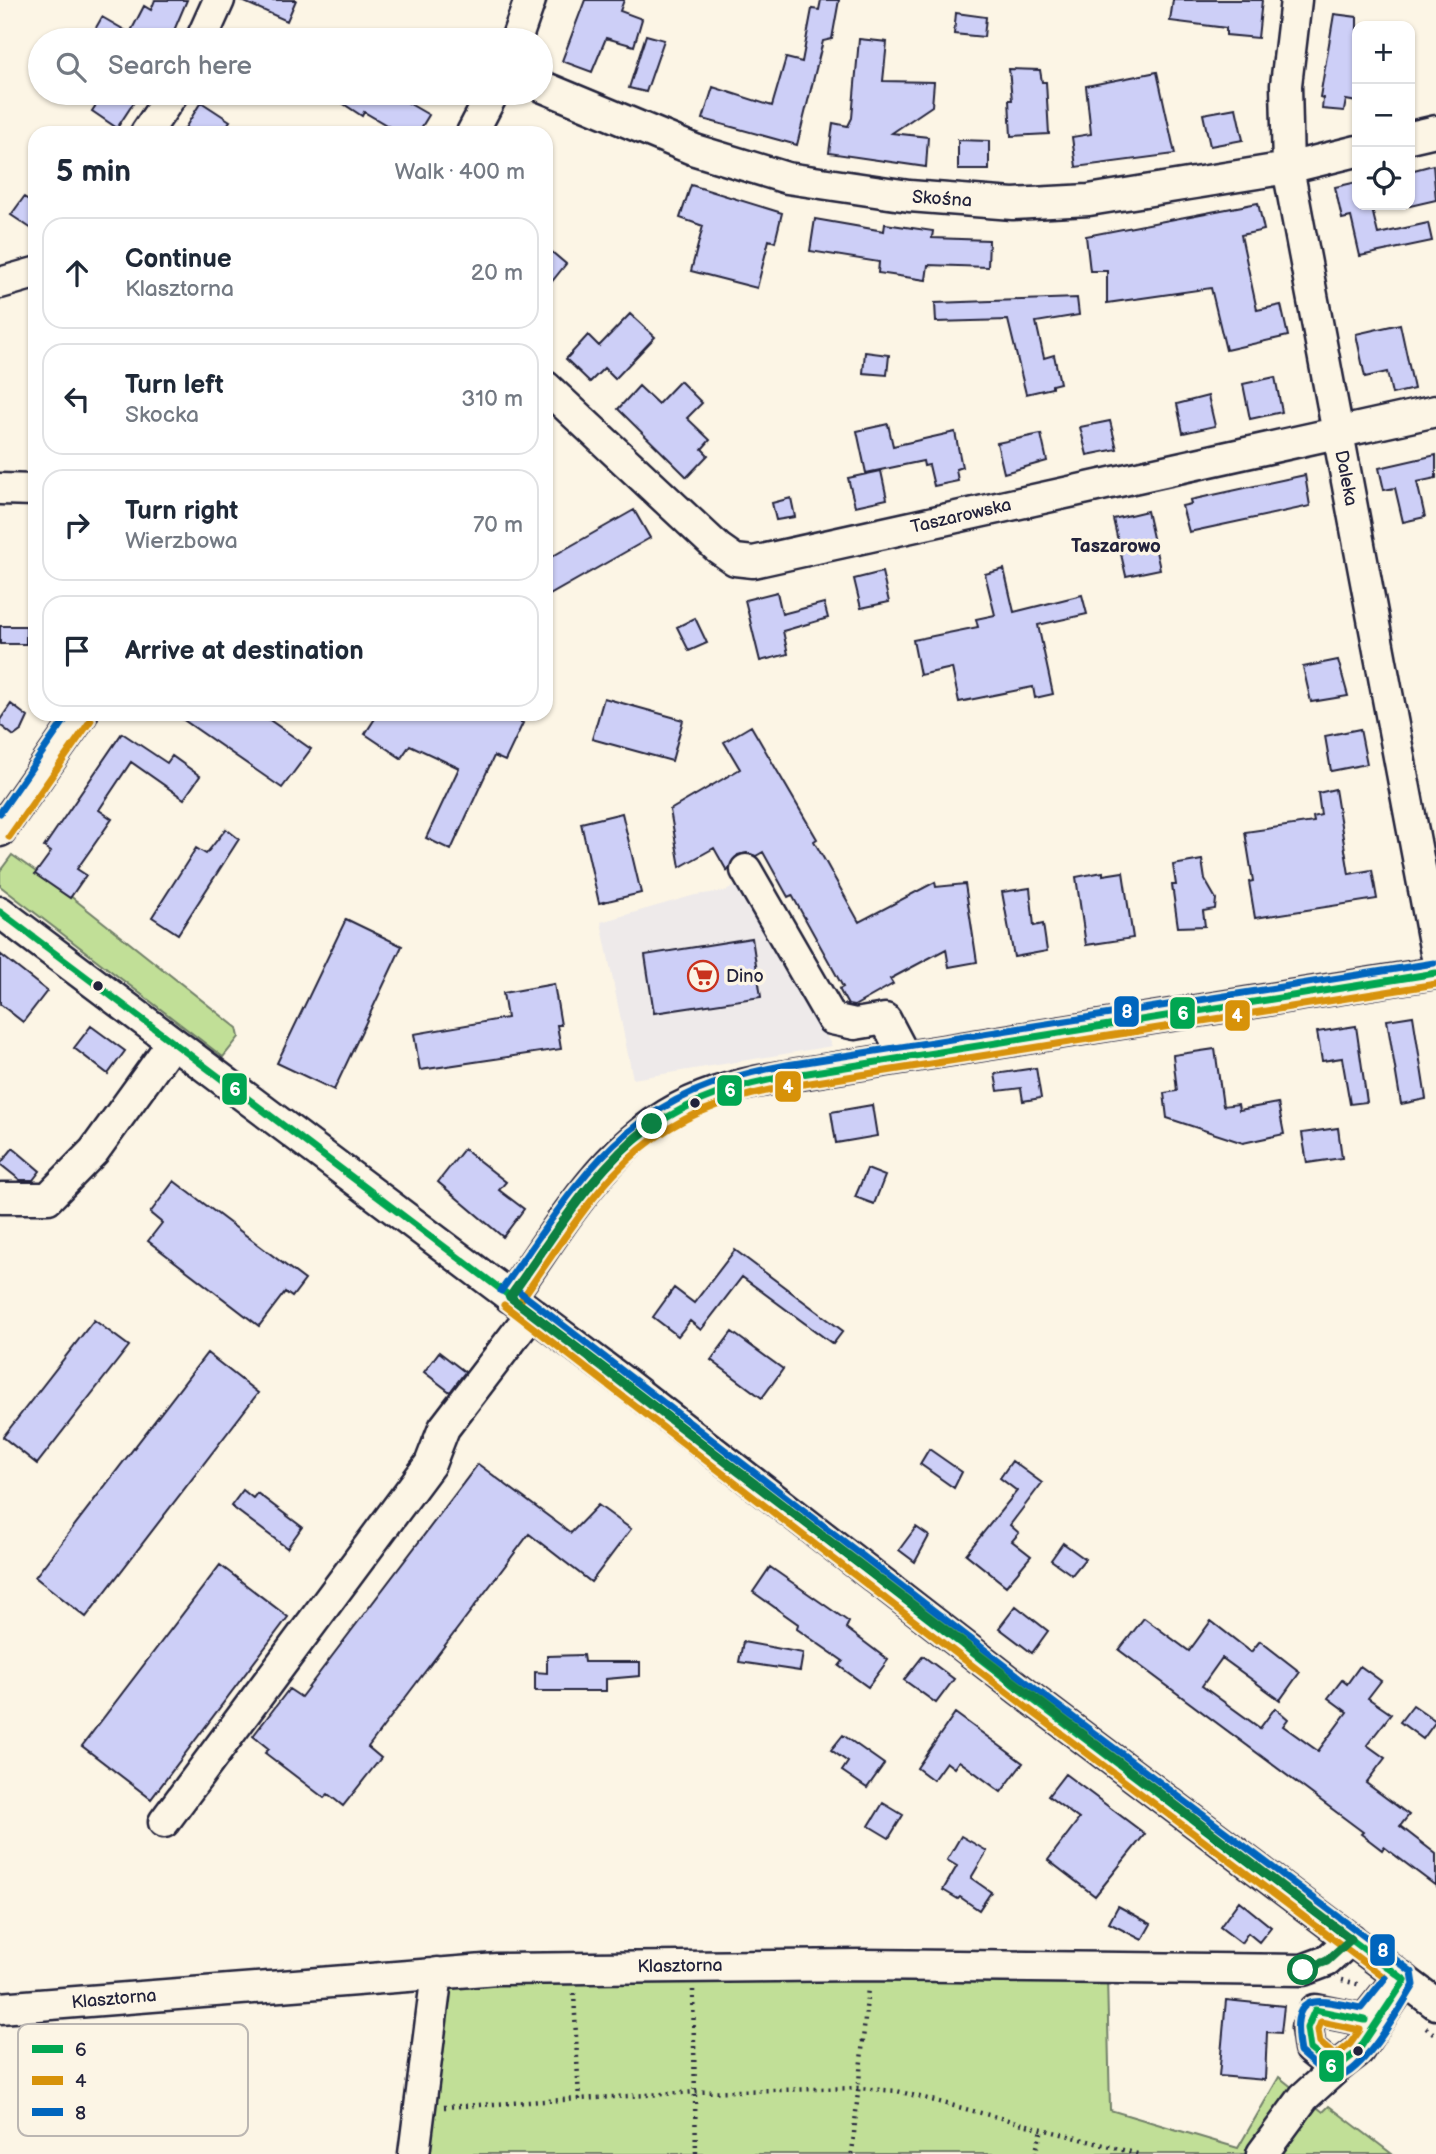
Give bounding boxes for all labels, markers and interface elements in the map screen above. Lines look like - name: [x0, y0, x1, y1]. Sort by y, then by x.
- map controls: [1352, 21, 1415, 210]
- button: +: [1352, 21, 1415, 84]
- search box: [28, 28, 553, 105]
- icon: search: [52, 48, 90, 86]
- text: Search here: [108, 51, 252, 82]
- button: −: [1352, 84, 1415, 147]
- button: locate: [1352, 147, 1415, 210]
- text: 5 min: [56, 154, 131, 190]
- text: Walk · 400 m: [395, 158, 525, 186]
- street label: Skośna: [911, 186, 973, 212]
- text: Continue: [125, 244, 232, 275]
- icon: ahead: [58, 254, 96, 292]
- text: 20 m: [471, 259, 523, 287]
- text: Klasztorna: [125, 275, 234, 303]
- text: Turn left: [125, 370, 224, 401]
- icon: left: [58, 380, 96, 418]
- text: 310 m: [461, 385, 523, 413]
- text: Skocka: [125, 401, 199, 429]
- street label: Daleka: [1330, 448, 1362, 508]
- street label: Taszarowska: [909, 494, 1013, 538]
- text: Turn right: [125, 496, 238, 527]
- icon: right: [58, 506, 96, 544]
- text: 70 m: [473, 511, 523, 539]
- text: Wierzbowa: [125, 527, 238, 555]
- district label: Taszarowo: [1071, 535, 1161, 558]
- icon: arrive: [58, 632, 96, 670]
- text: Arrive at destination: [125, 636, 364, 667]
- supermarket icon: Dino: [686, 959, 720, 993]
- place label: Dino: [726, 966, 764, 987]
- unlabelled marker: [91, 979, 105, 993]
- line badge: 8: [1113, 995, 1140, 1028]
- line badge: 6: [1169, 996, 1196, 1030]
- line badge: 4: [1224, 999, 1251, 1032]
- text: 8: [1121, 1001, 1133, 1024]
- text: 6: [1177, 1003, 1189, 1026]
- text: 4: [1231, 1005, 1243, 1028]
- line badge: 4: [774, 1070, 802, 1103]
- line badge: 6: [221, 1072, 248, 1106]
- line badge: 6: [716, 1074, 743, 1107]
- text: 4: [782, 1076, 794, 1099]
- text: 6: [229, 1079, 241, 1102]
- text: 6: [724, 1080, 736, 1103]
- unlabelled marker: [688, 1096, 702, 1110]
- route end: [636, 1108, 667, 1139]
- line badge: 8: [1369, 1933, 1396, 1967]
- text: 8: [1377, 1940, 1389, 1963]
- route start: [1287, 1954, 1318, 1985]
- street label: Klasztorna: [637, 1955, 723, 1977]
- street label: Klasztorna: [71, 1985, 157, 2013]
- legend: [18, 2024, 248, 2136]
- text: 6: [75, 2039, 87, 2062]
- unlabelled marker: [1351, 2044, 1365, 2058]
- line badge: 6: [1318, 2049, 1345, 2083]
- text: 6: [1325, 2056, 1337, 2079]
- text: 4: [75, 2070, 87, 2093]
- text: 8: [75, 2102, 86, 2125]

